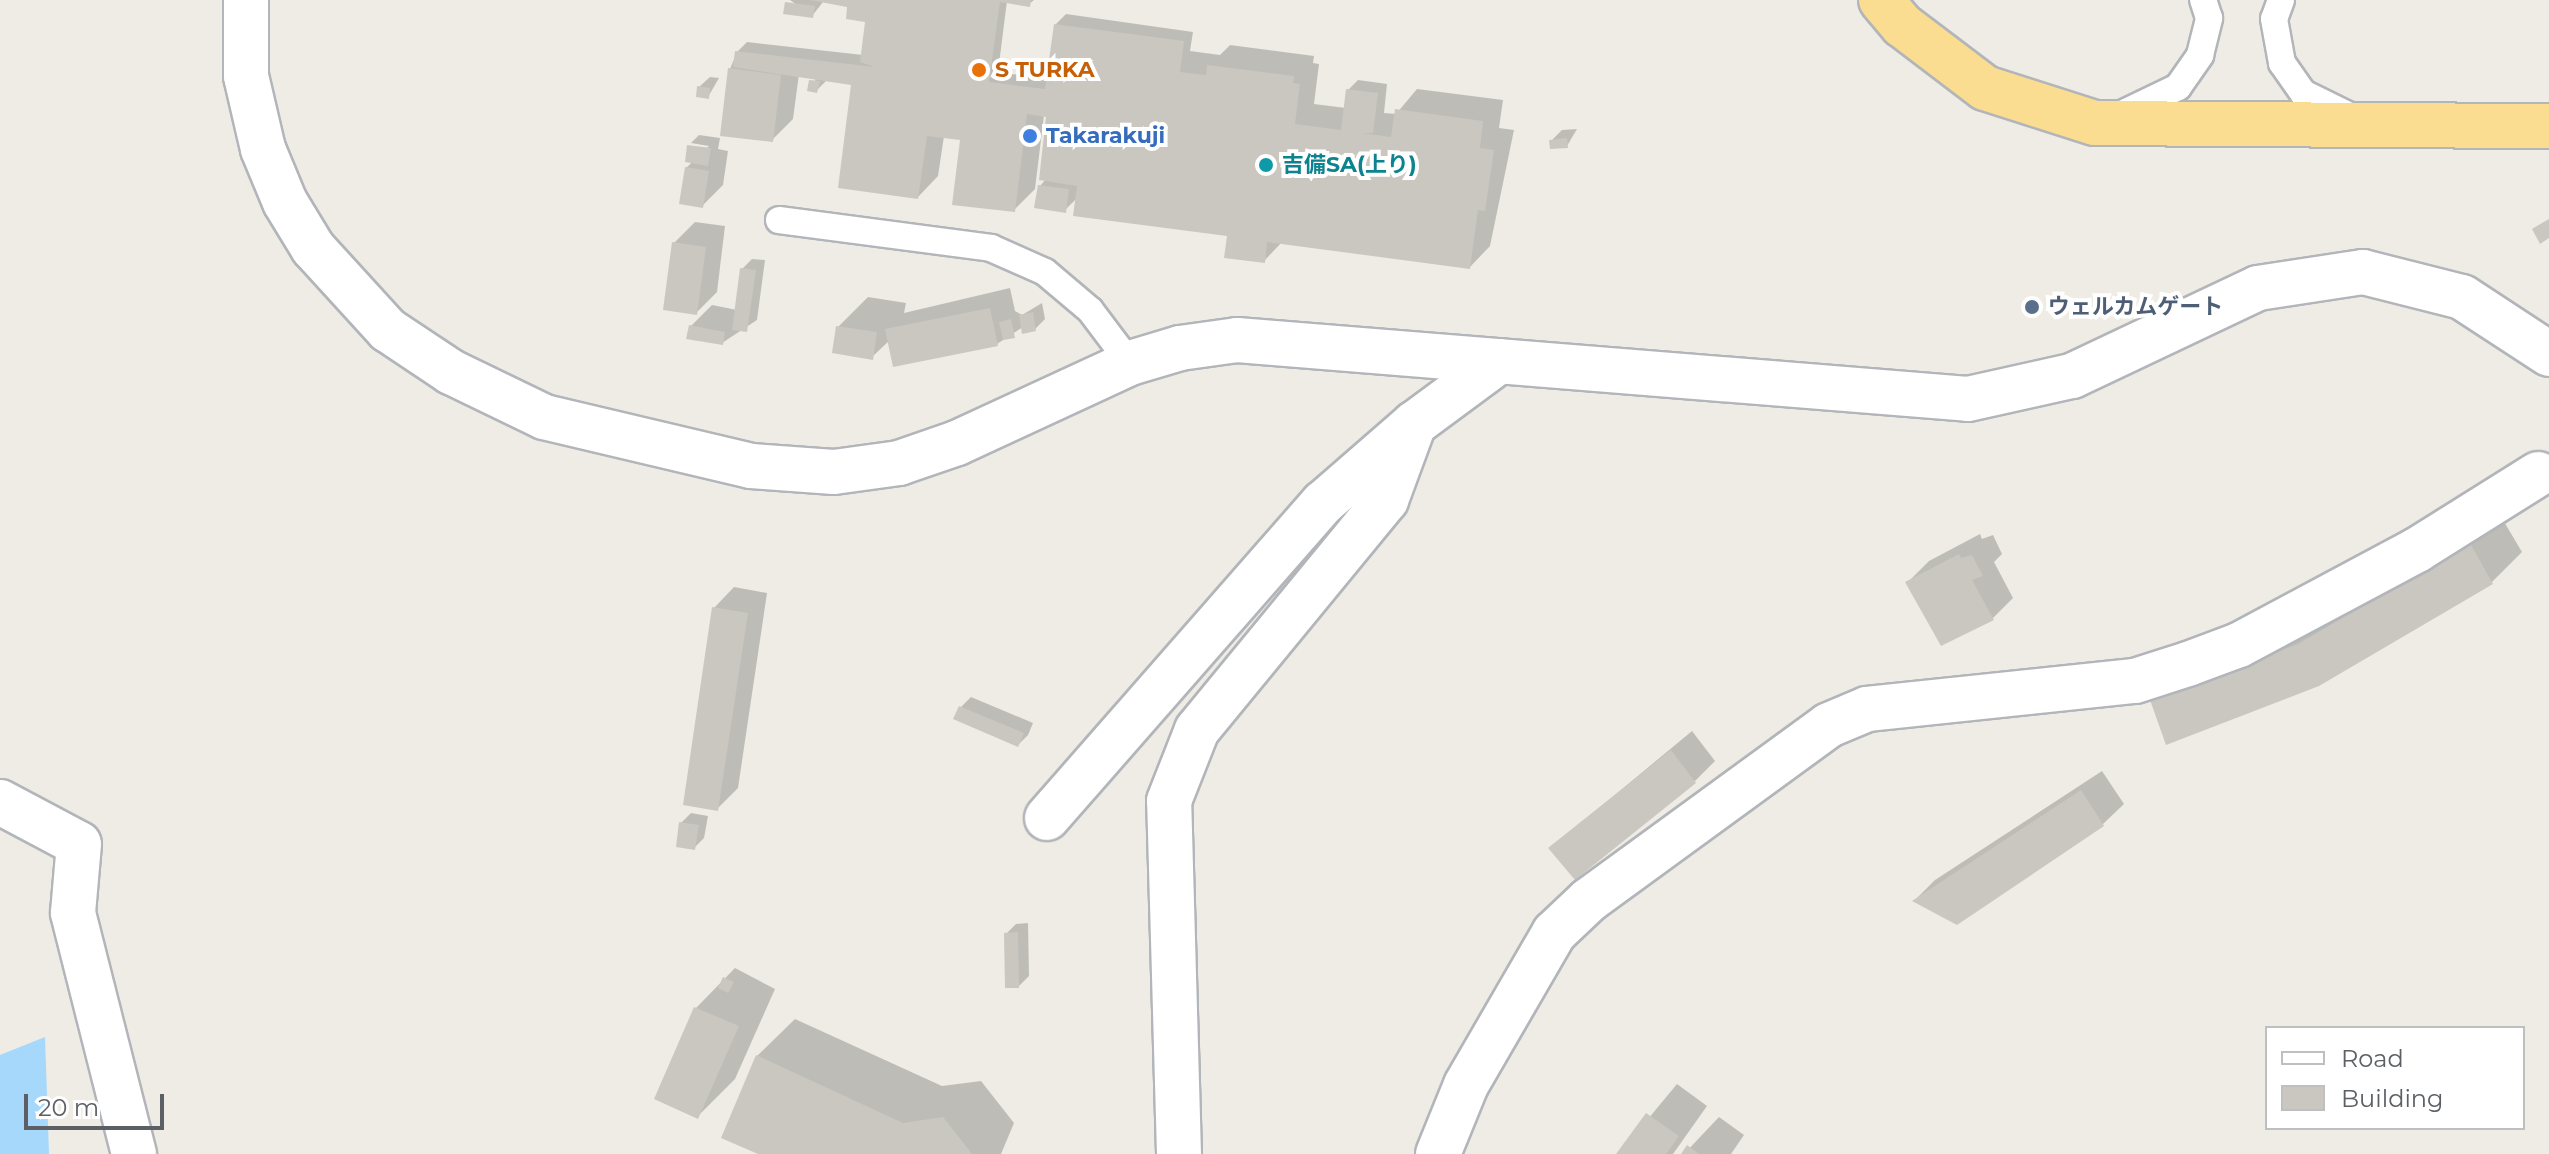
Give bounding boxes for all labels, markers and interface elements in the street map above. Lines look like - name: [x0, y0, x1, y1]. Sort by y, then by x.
- place label: S TURKA: [995, 57, 1095, 83]
- marker: S TURKA: [970, 61, 988, 79]
- place label: Takarakuji: [1046, 123, 1165, 149]
- marker: Takarakuji: [1021, 127, 1039, 145]
- place label: 吉備SA(上り): [1282, 152, 1417, 178]
- marker: 吉備SA(上り): [1257, 156, 1275, 174]
- place label: ウェルカムゲート: [2048, 294, 2224, 320]
- marker: ウェルカムゲート: [2023, 298, 2041, 316]
- legend: [2265, 1026, 2525, 1130]
- text: Road: [2341, 1044, 2404, 1073]
- scale bar: [28, 1078, 168, 1128]
- text: Building: [2341, 1084, 2444, 1113]
- text: 20 m: [38, 1093, 99, 1122]

